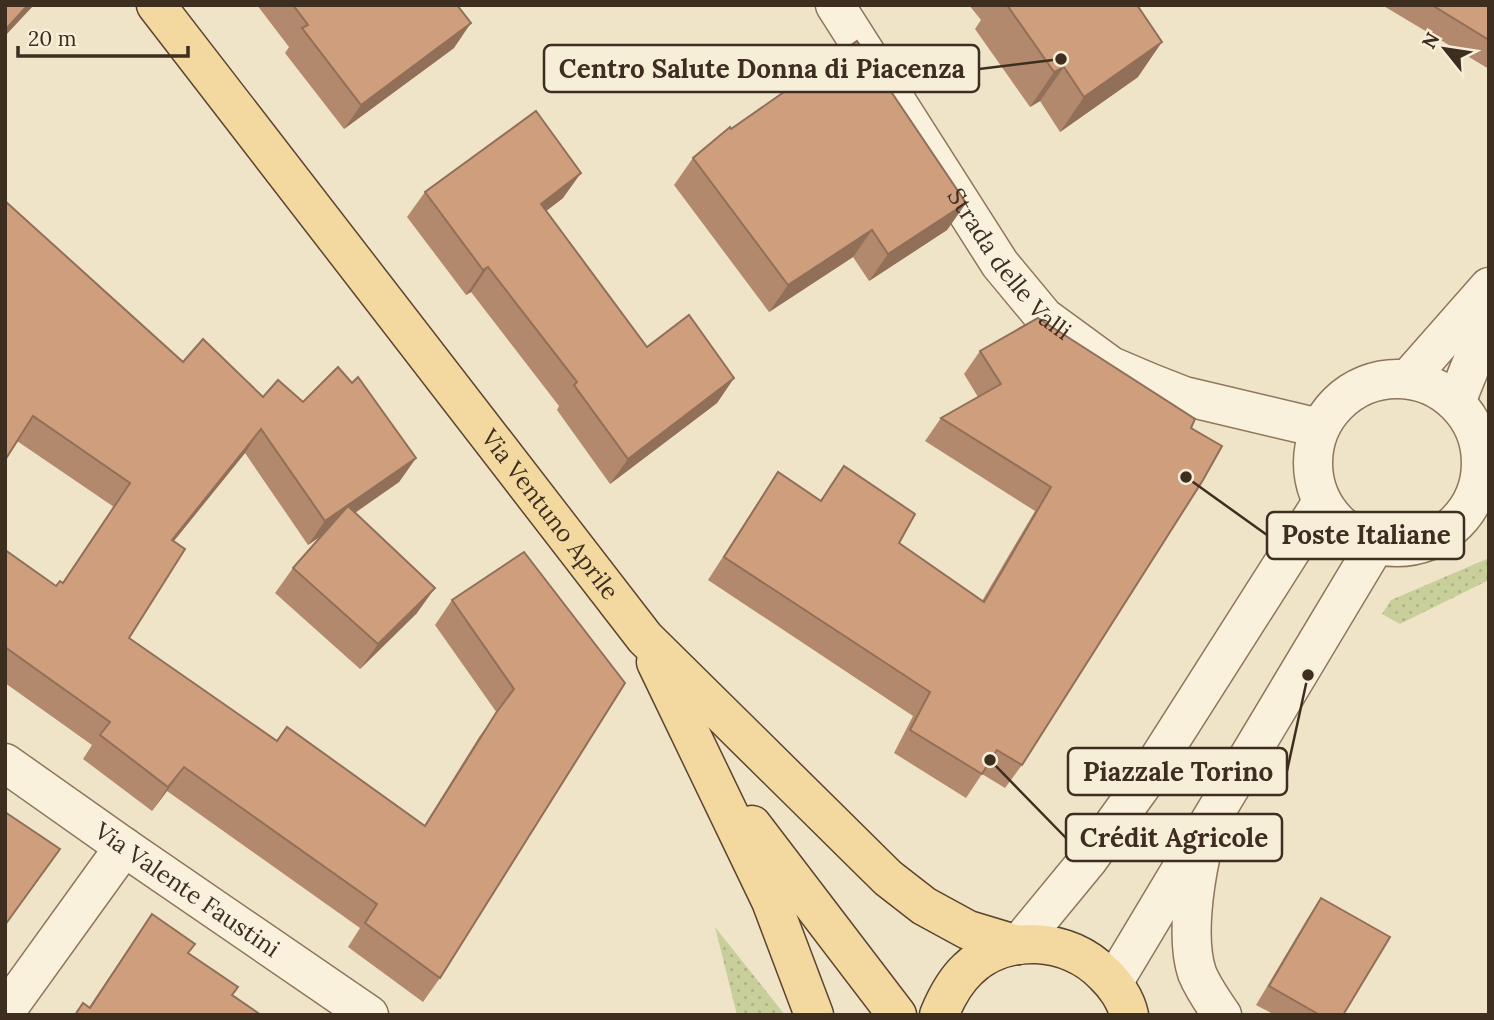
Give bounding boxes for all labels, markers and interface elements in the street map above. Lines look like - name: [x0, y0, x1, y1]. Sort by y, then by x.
- scale bar: [18, 14, 187, 58]
- north arrow: [1410, 14, 1480, 84]
- text: 20 m: [28, 25, 77, 52]
- text: N: [1416, 28, 1444, 53]
- callout: Centro Salute Donna di Piacenza: [544, 45, 979, 92]
- text: Centro Salute Donna di Piacenza: [559, 52, 966, 85]
- street label: Strada delle Valli: [941, 182, 1078, 347]
- street label: Via Ventuno Aprile: [474, 422, 626, 606]
- callout: Poste Italiane: [1267, 512, 1464, 559]
- text: Poste Italiane: [1281, 518, 1451, 551]
- callout: Piazzale Torino: [1068, 748, 1287, 795]
- text: Piazzale Torino: [1083, 755, 1273, 788]
- street label: Via Valente Faustini: [88, 814, 286, 964]
- callout: Crédit Agricole: [1066, 814, 1282, 861]
- text: Crédit Agricole: [1080, 821, 1268, 854]

